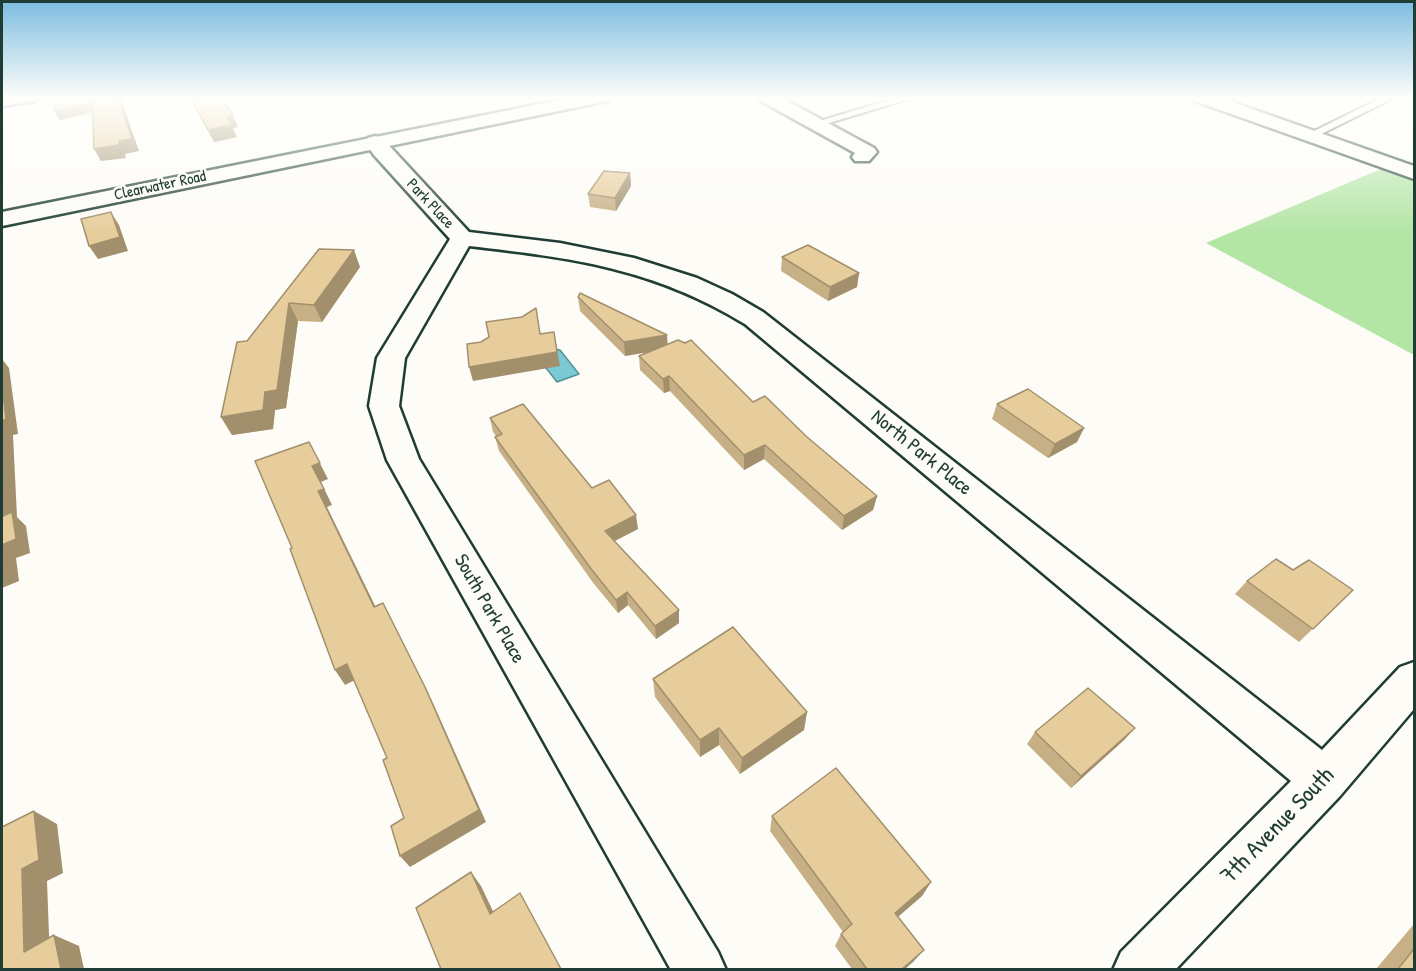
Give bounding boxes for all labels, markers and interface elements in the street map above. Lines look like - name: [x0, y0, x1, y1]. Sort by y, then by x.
- street label: Clearwater Road: [112, 167, 208, 205]
- street label: Park Place: [402, 175, 458, 233]
- street label: North Park Place: [866, 405, 976, 501]
- street label: South Park Place: [448, 550, 530, 668]
- street label: 7th Avenue South: [1215, 762, 1341, 890]

